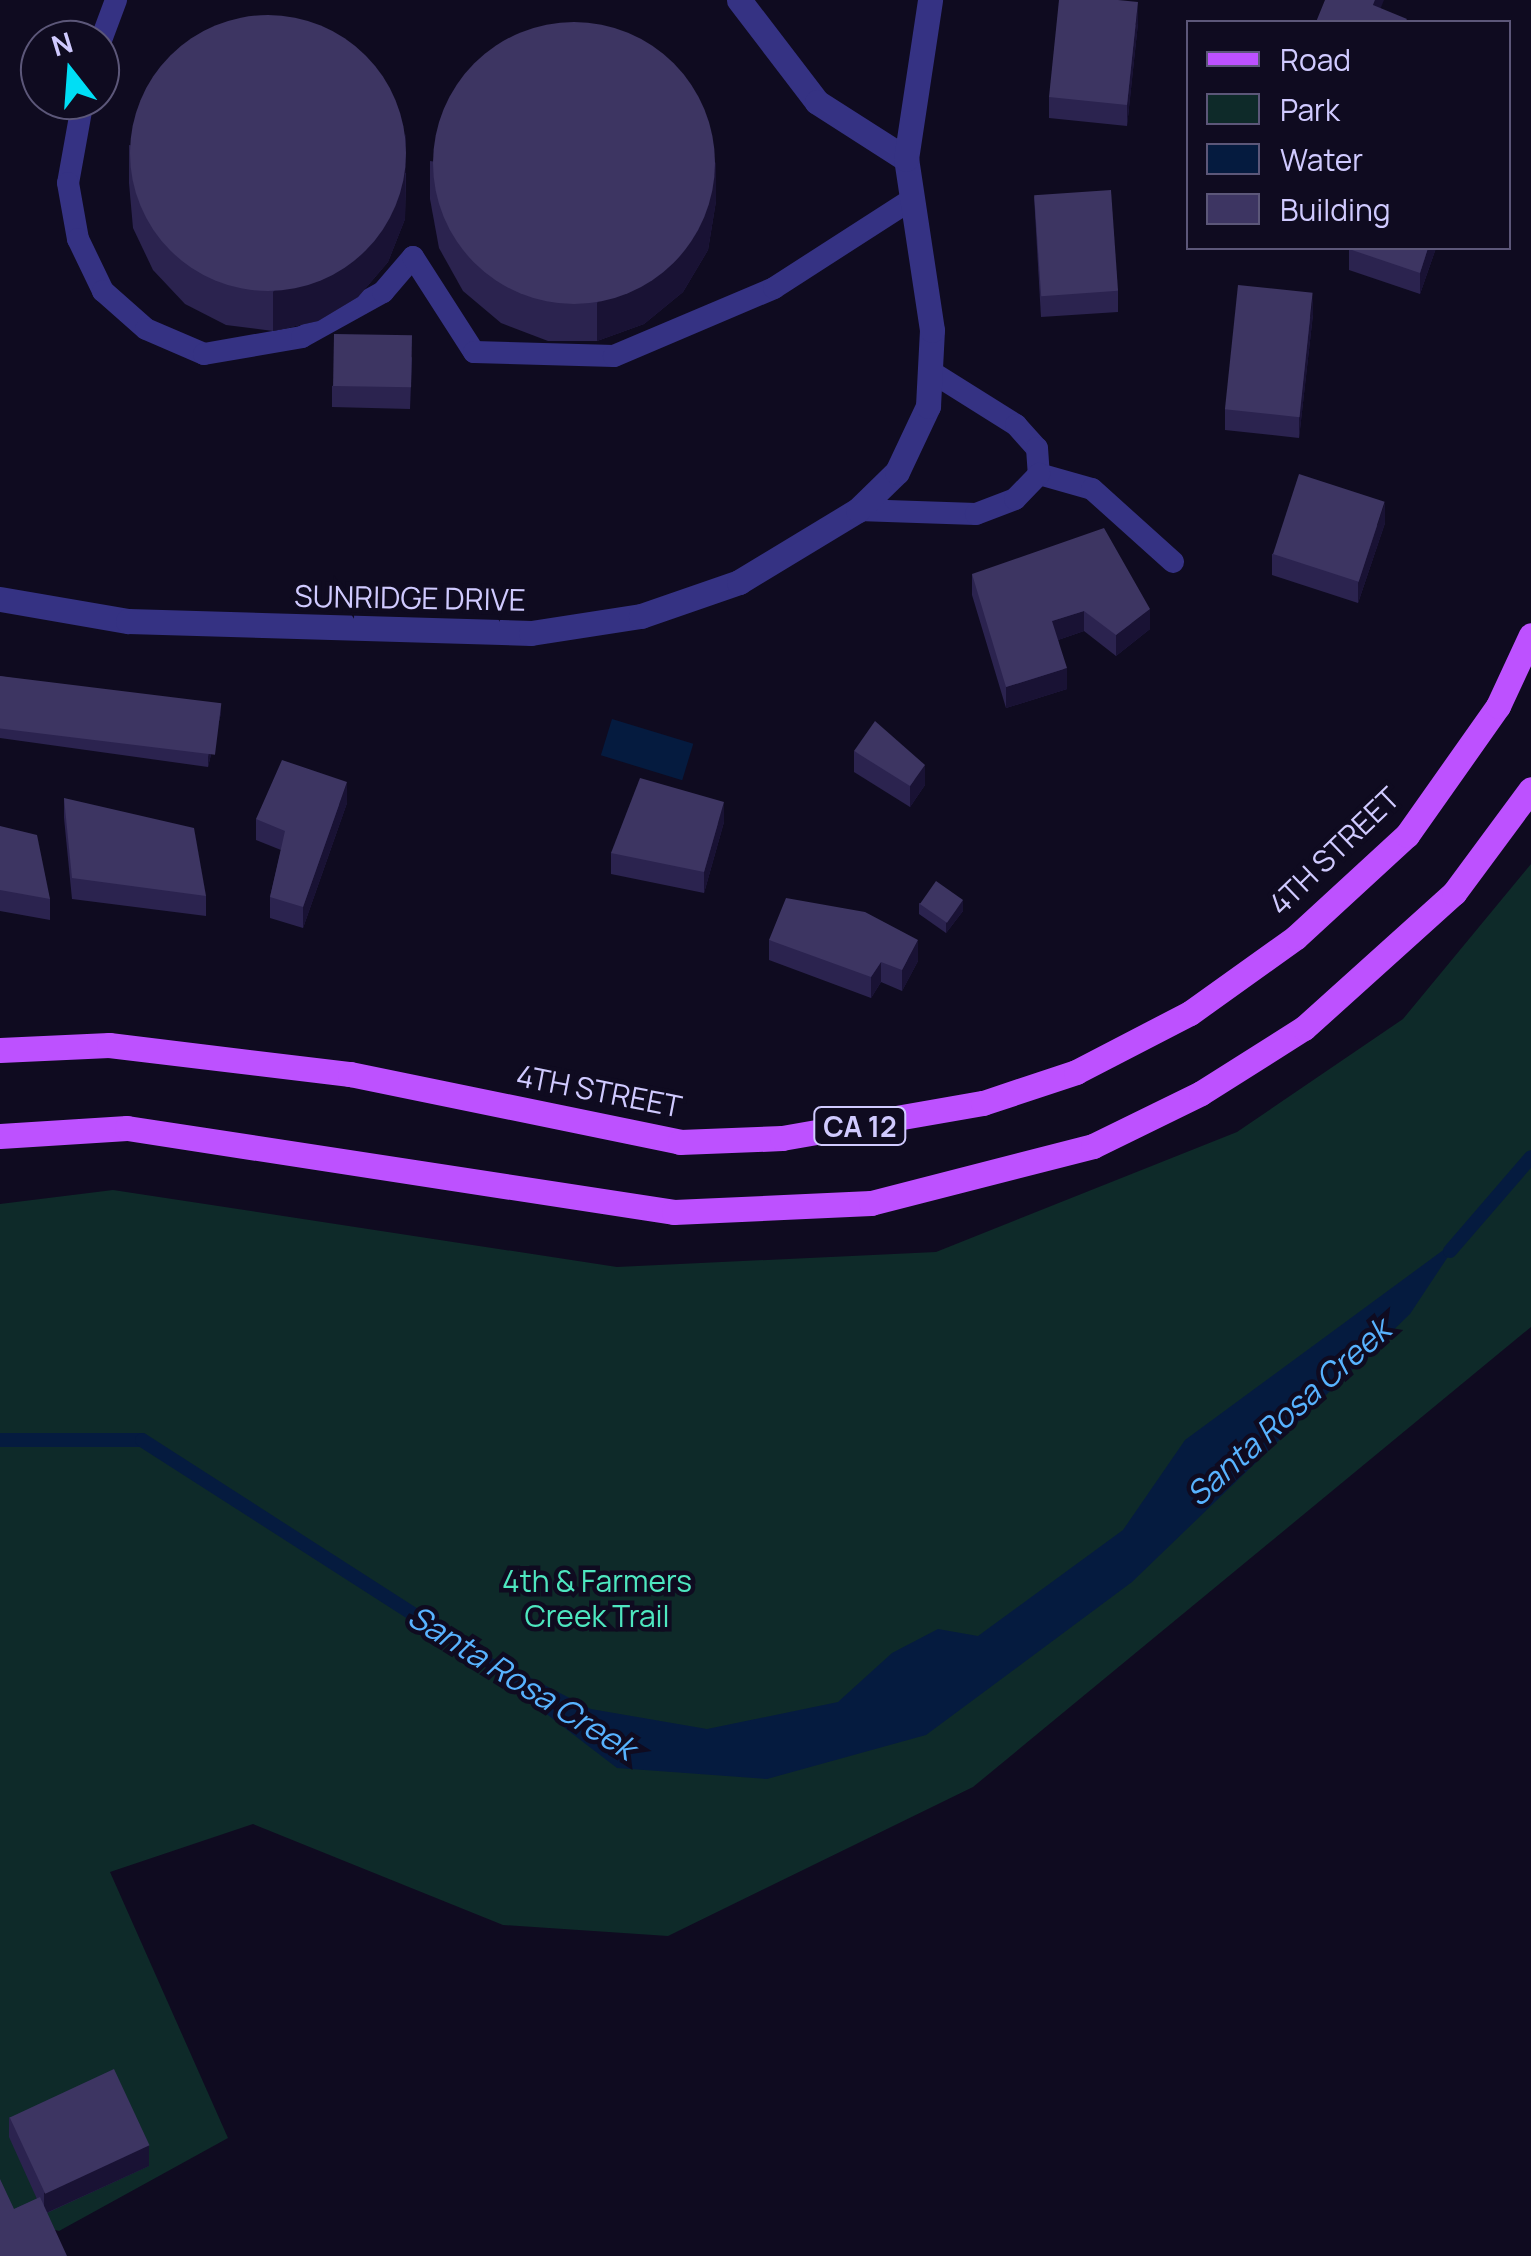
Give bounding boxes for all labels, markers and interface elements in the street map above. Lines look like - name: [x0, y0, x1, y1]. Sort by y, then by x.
- north arrow: [20, 20, 120, 120]
- legend: [1186, 20, 1511, 250]
- text: N: [47, 22, 77, 64]
- text: Road: [1280, 39, 1351, 80]
- text: Park: [1280, 89, 1340, 130]
- text: Water: [1280, 139, 1363, 180]
- text: Building: [1280, 189, 1391, 230]
- street label: SUNRIDGE DRIVE: [294, 578, 526, 618]
- street label: 4TH STREET: [1261, 780, 1407, 922]
- street label: 4TH STREET: [513, 1057, 685, 1125]
- road number: CA 12: [812, 1103, 908, 1149]
- water label: Santa Rosa Creek: [1178, 1310, 1398, 1514]
- park label: 4th & Farmers Creek Trail: [502, 1563, 692, 1634]
- water label: Santa Rosa Creek: [401, 1597, 643, 1767]

